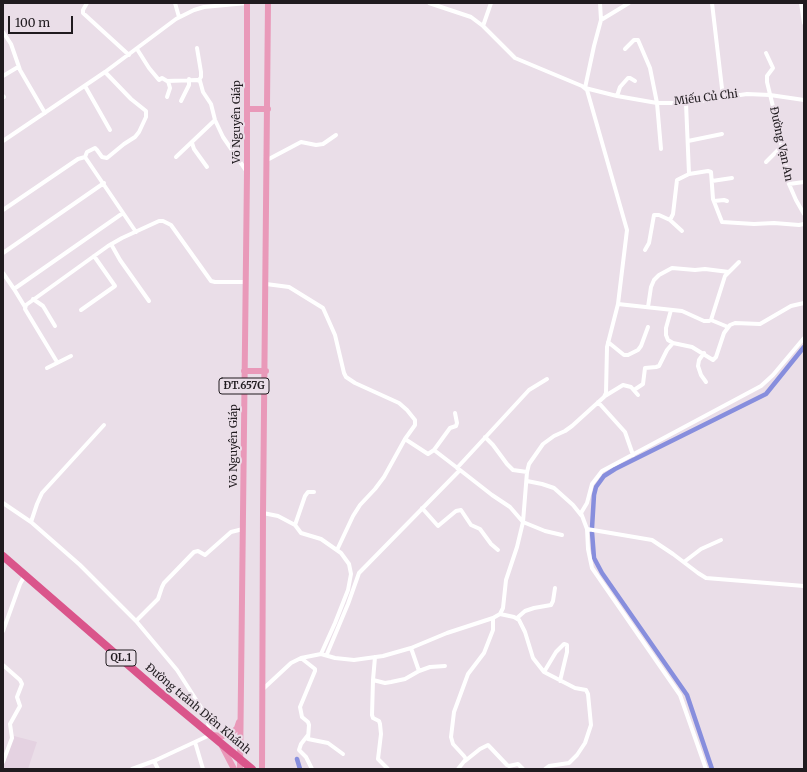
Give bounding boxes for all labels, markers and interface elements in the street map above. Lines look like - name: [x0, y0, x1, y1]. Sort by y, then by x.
- scale bar: [10, 8, 75, 34]
- text: 100 m: [15, 15, 50, 30]
- street label: Võ Nguyên Giáp: [230, 80, 244, 164]
- street label: Miếu Củ Chi: [673, 88, 739, 108]
- street label: Đường Vạn An: [767, 105, 795, 183]
- road number: ĐT.657G: [219, 378, 269, 394]
- street label: Võ Nguyên Giáp: [227, 404, 241, 488]
- road number: QL.1: [106, 650, 136, 666]
- street label: Đường tránh Diên Khánh: [143, 661, 253, 757]

